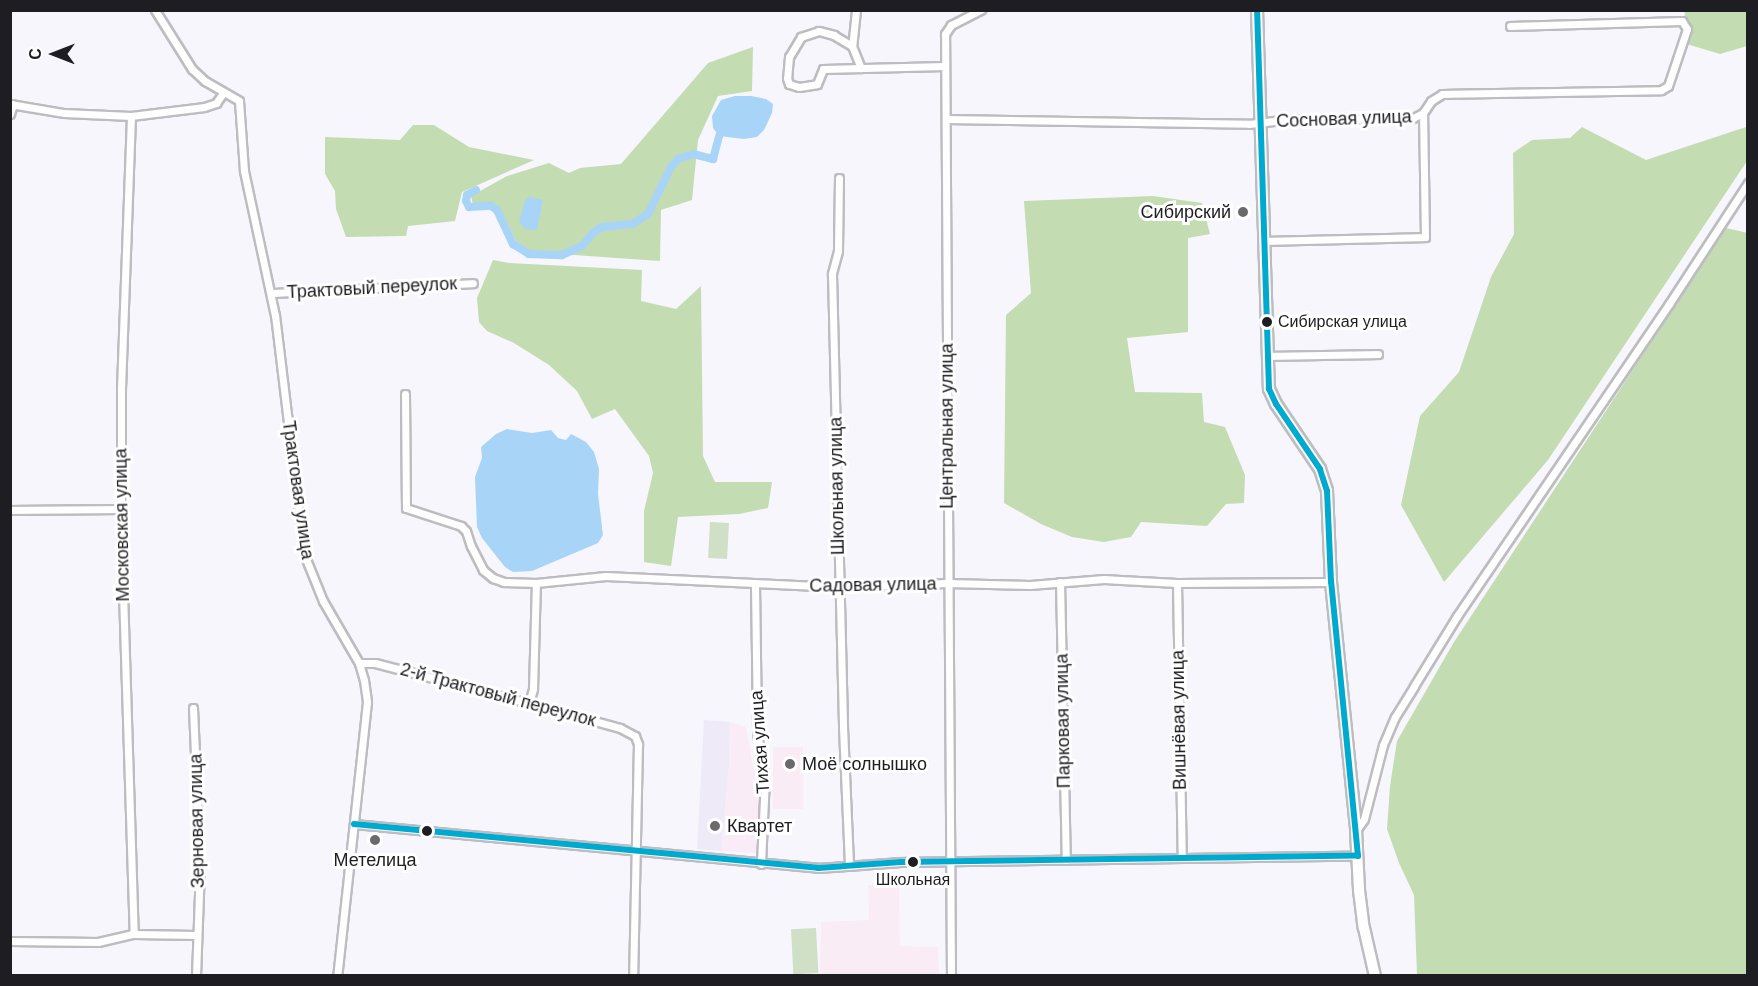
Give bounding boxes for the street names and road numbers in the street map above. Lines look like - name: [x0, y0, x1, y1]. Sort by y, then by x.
- street label: Сосновая улица: [1276, 106, 1412, 132]
- street label: Трактовый переулок: [286, 273, 458, 303]
- street label: Центральная улица: [936, 343, 958, 509]
- street label: Школьная улица: [825, 417, 849, 555]
- street label: Трактовая улица: [278, 419, 318, 561]
- street label: Московская улица: [110, 448, 134, 602]
- street label: Садовая улица: [809, 573, 937, 597]
- street label: Вишнёвая улица: [1167, 650, 1191, 790]
- street label: Парковая улица: [1051, 653, 1075, 789]
- street label: 2-й Трактовый переулок: [398, 658, 598, 732]
- street label: Тихая улица: [746, 690, 774, 794]
- street label: Зерновая улица: [185, 754, 209, 888]

